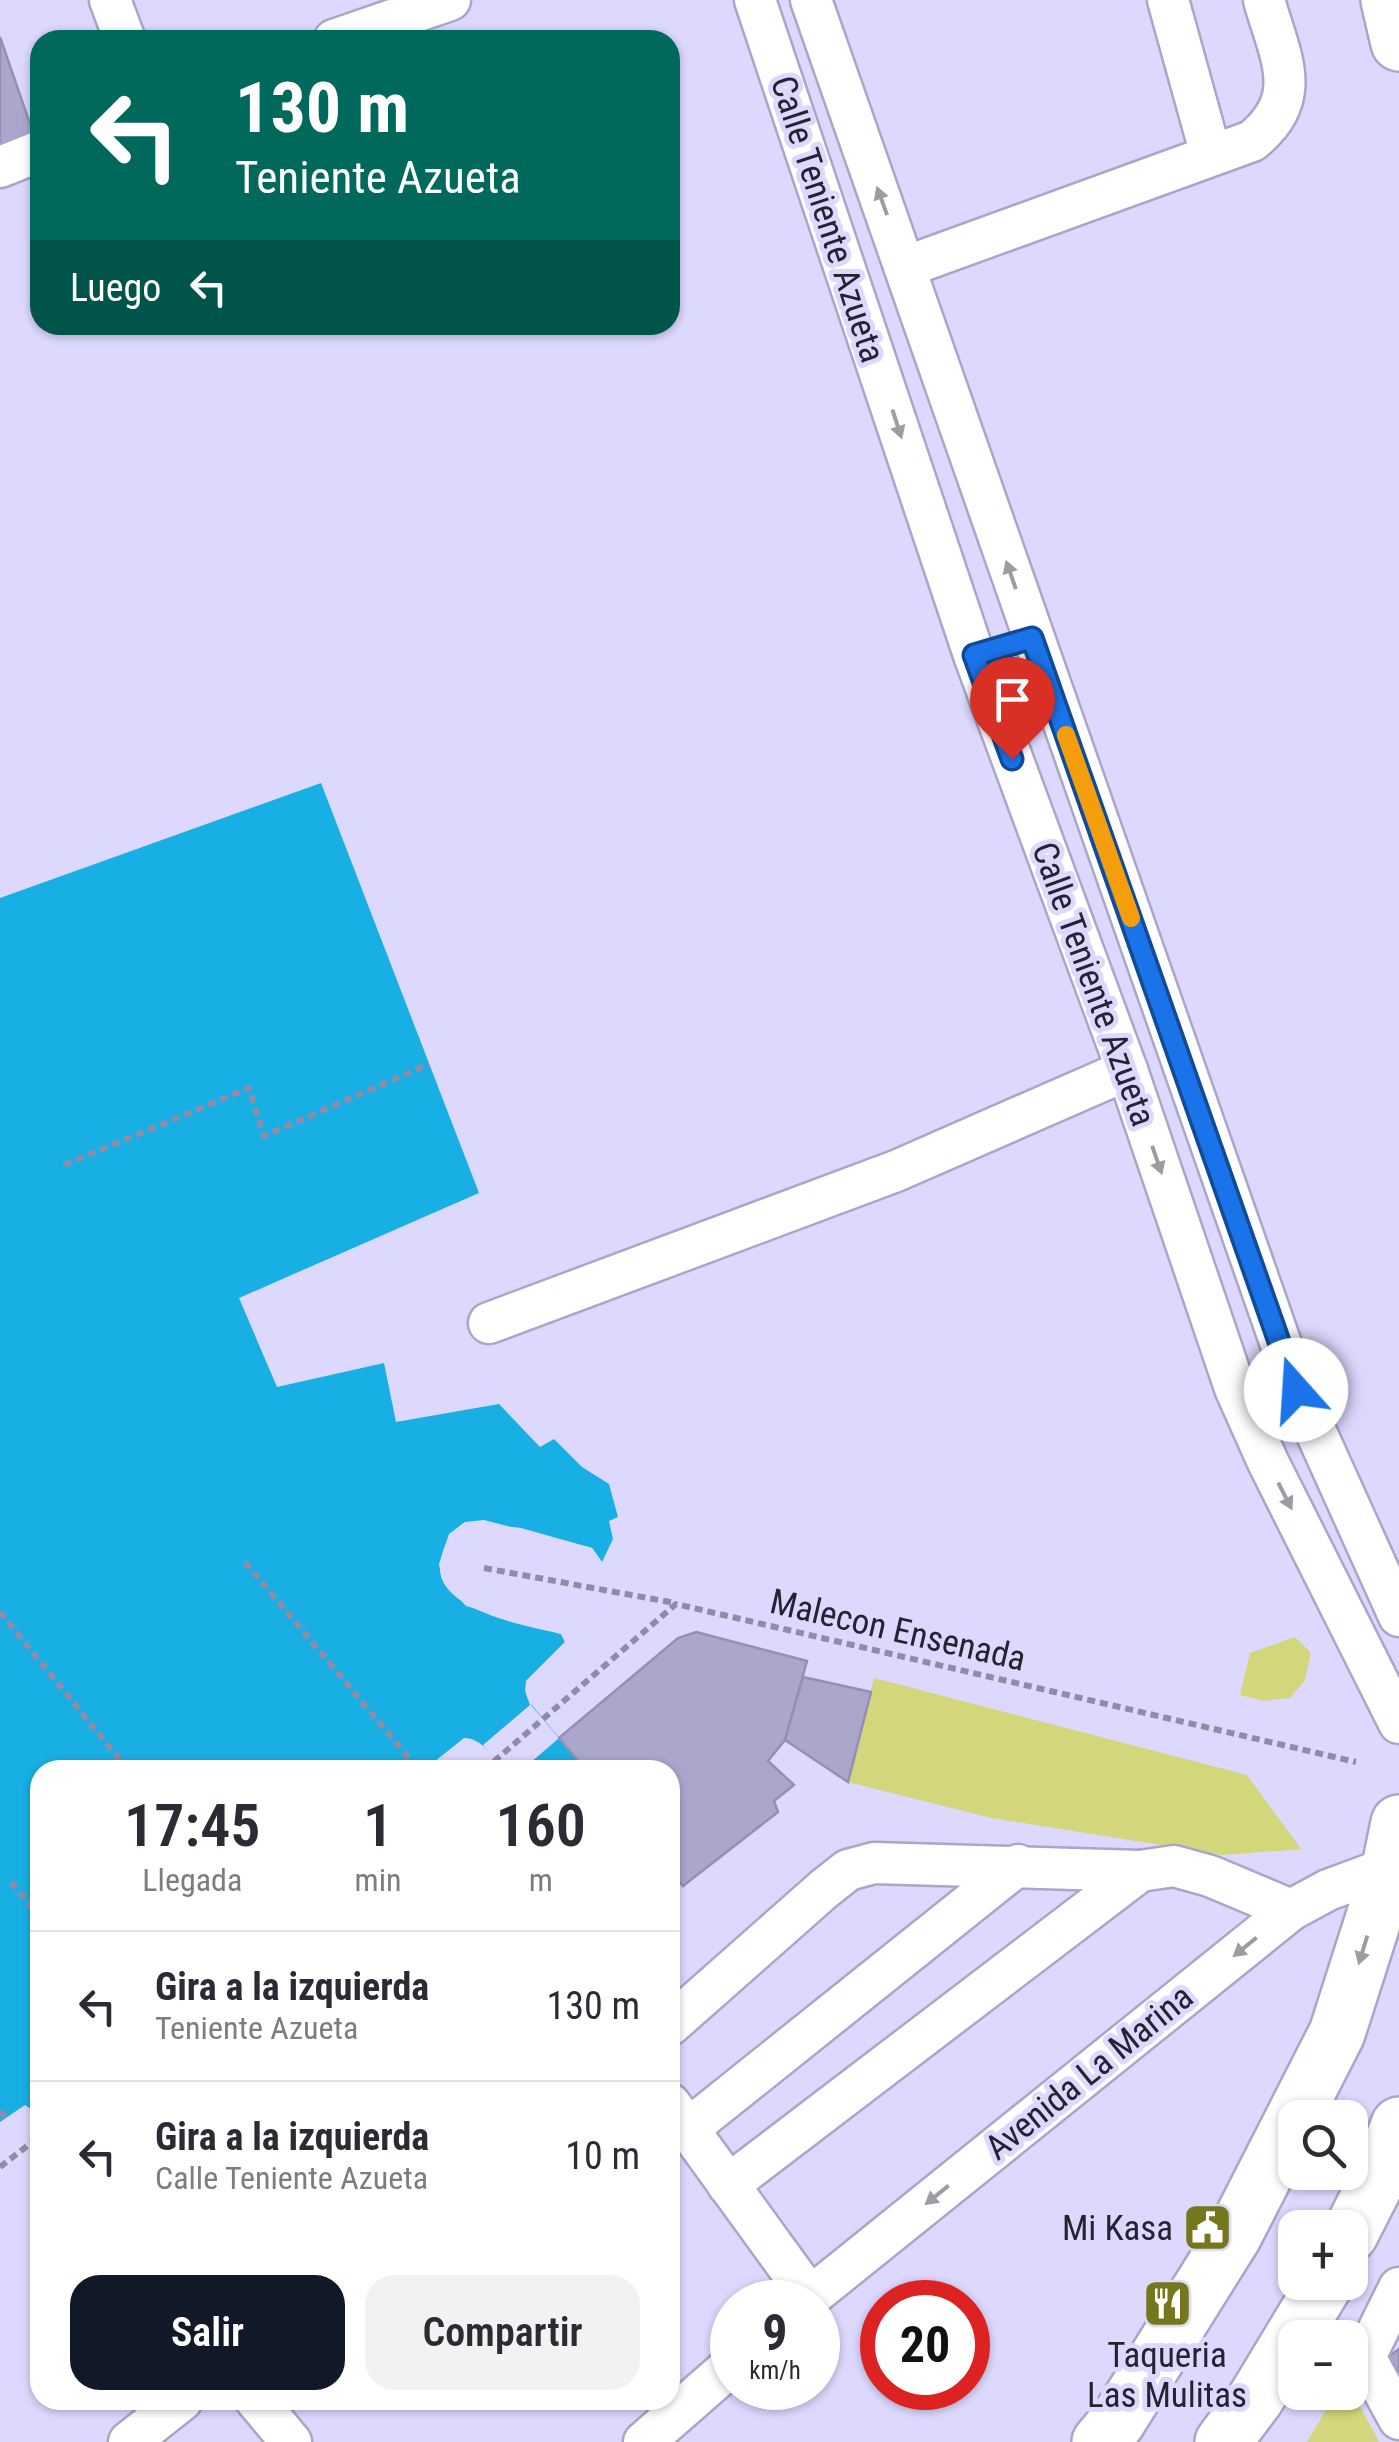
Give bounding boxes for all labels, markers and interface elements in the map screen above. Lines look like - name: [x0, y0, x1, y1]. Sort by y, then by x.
- text: 130 m: [235, 67, 409, 149]
- icon: left: [70, 70, 200, 200]
- street label: Calle Teniente Azueta: [762, 71, 893, 368]
- text: Teniente Azueta: [235, 151, 521, 204]
- one-way arrow: [874, 186, 889, 216]
- icon: left: [181, 260, 236, 315]
- text: Luego: [70, 266, 161, 310]
- one-way arrow: [890, 410, 905, 440]
- one-way arrow: [1002, 559, 1017, 589]
- pin: [970, 657, 1055, 760]
- icon: arrive: [985, 672, 1040, 727]
- street label: Calle Teniente Azueta: [1023, 837, 1164, 1132]
- one-way arrow: [1150, 1145, 1165, 1175]
- position arrow: [1244, 1338, 1348, 1442]
- one-way arrow: [1276, 1481, 1293, 1510]
- street label: Malecon Ensenada: [766, 1581, 1030, 1680]
- text: 17:45: [124, 1790, 261, 1861]
- text: 1: [363, 1790, 393, 1861]
- text: 160: [495, 1790, 586, 1861]
- text: Llegada: [142, 1861, 242, 1899]
- text: min: [355, 1861, 401, 1899]
- text: m: [529, 1861, 553, 1899]
- one-way arrow: [1232, 1936, 1258, 1957]
- one-way arrow: [1355, 1936, 1370, 1966]
- text: Gira a la izquierda: [155, 1965, 429, 2009]
- street label: Avenida La Marina: [977, 1976, 1201, 2168]
- icon: left: [70, 1979, 125, 2034]
- text: 130 m: [546, 1984, 640, 2028]
- text: Teniente Azueta: [155, 2009, 358, 2047]
- map controls: [1278, 2100, 1368, 2410]
- button: search: [1278, 2100, 1368, 2190]
- text: Gira a la izquierda: [155, 2115, 429, 2159]
- icon: left: [70, 2129, 125, 2184]
- text: 10 m: [565, 2134, 640, 2178]
- text: Calle Teniente Azueta: [155, 2159, 428, 2197]
- one-way arrow: [924, 2184, 950, 2205]
- public building icon: Mi Kasa: [1182, 2202, 1234, 2254]
- place label: Mi Kasa: [1062, 2208, 1173, 2249]
- button: +: [1278, 2210, 1368, 2300]
- button: Salir: [70, 2275, 345, 2390]
- button: Compartir: [365, 2275, 640, 2390]
- restaurant icon: Taqueria Las Mulitas: [1141, 2277, 1193, 2329]
- speed limit sign: 20: [860, 2280, 990, 2410]
- text: 9: [762, 2304, 788, 2362]
- button: −: [1278, 2320, 1368, 2410]
- place label: Taqueria Las Mulitas: [1087, 2335, 1247, 2416]
- text: km/h: [749, 2356, 801, 2385]

